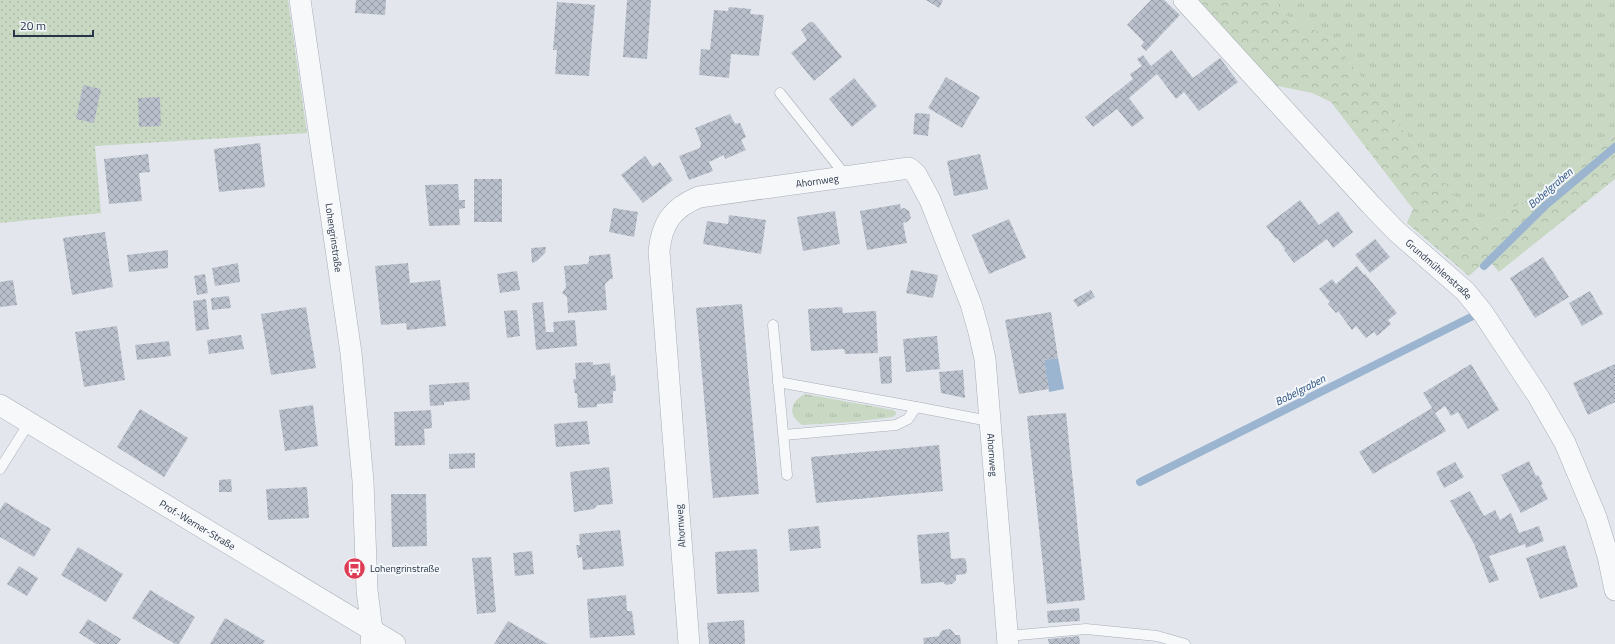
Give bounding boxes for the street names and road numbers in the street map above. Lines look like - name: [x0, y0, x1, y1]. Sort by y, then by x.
- street label: Ahornweg: [795, 171, 840, 192]
- street label: Lohengrinstraße: [321, 202, 346, 273]
- street label: Grundmühlenstraße: [1402, 236, 1476, 303]
- street label: Ahornweg: [983, 433, 1001, 477]
- street label: Prof.-Werner-Straße: [157, 496, 238, 554]
- street label: Ahornweg: [672, 504, 689, 548]

